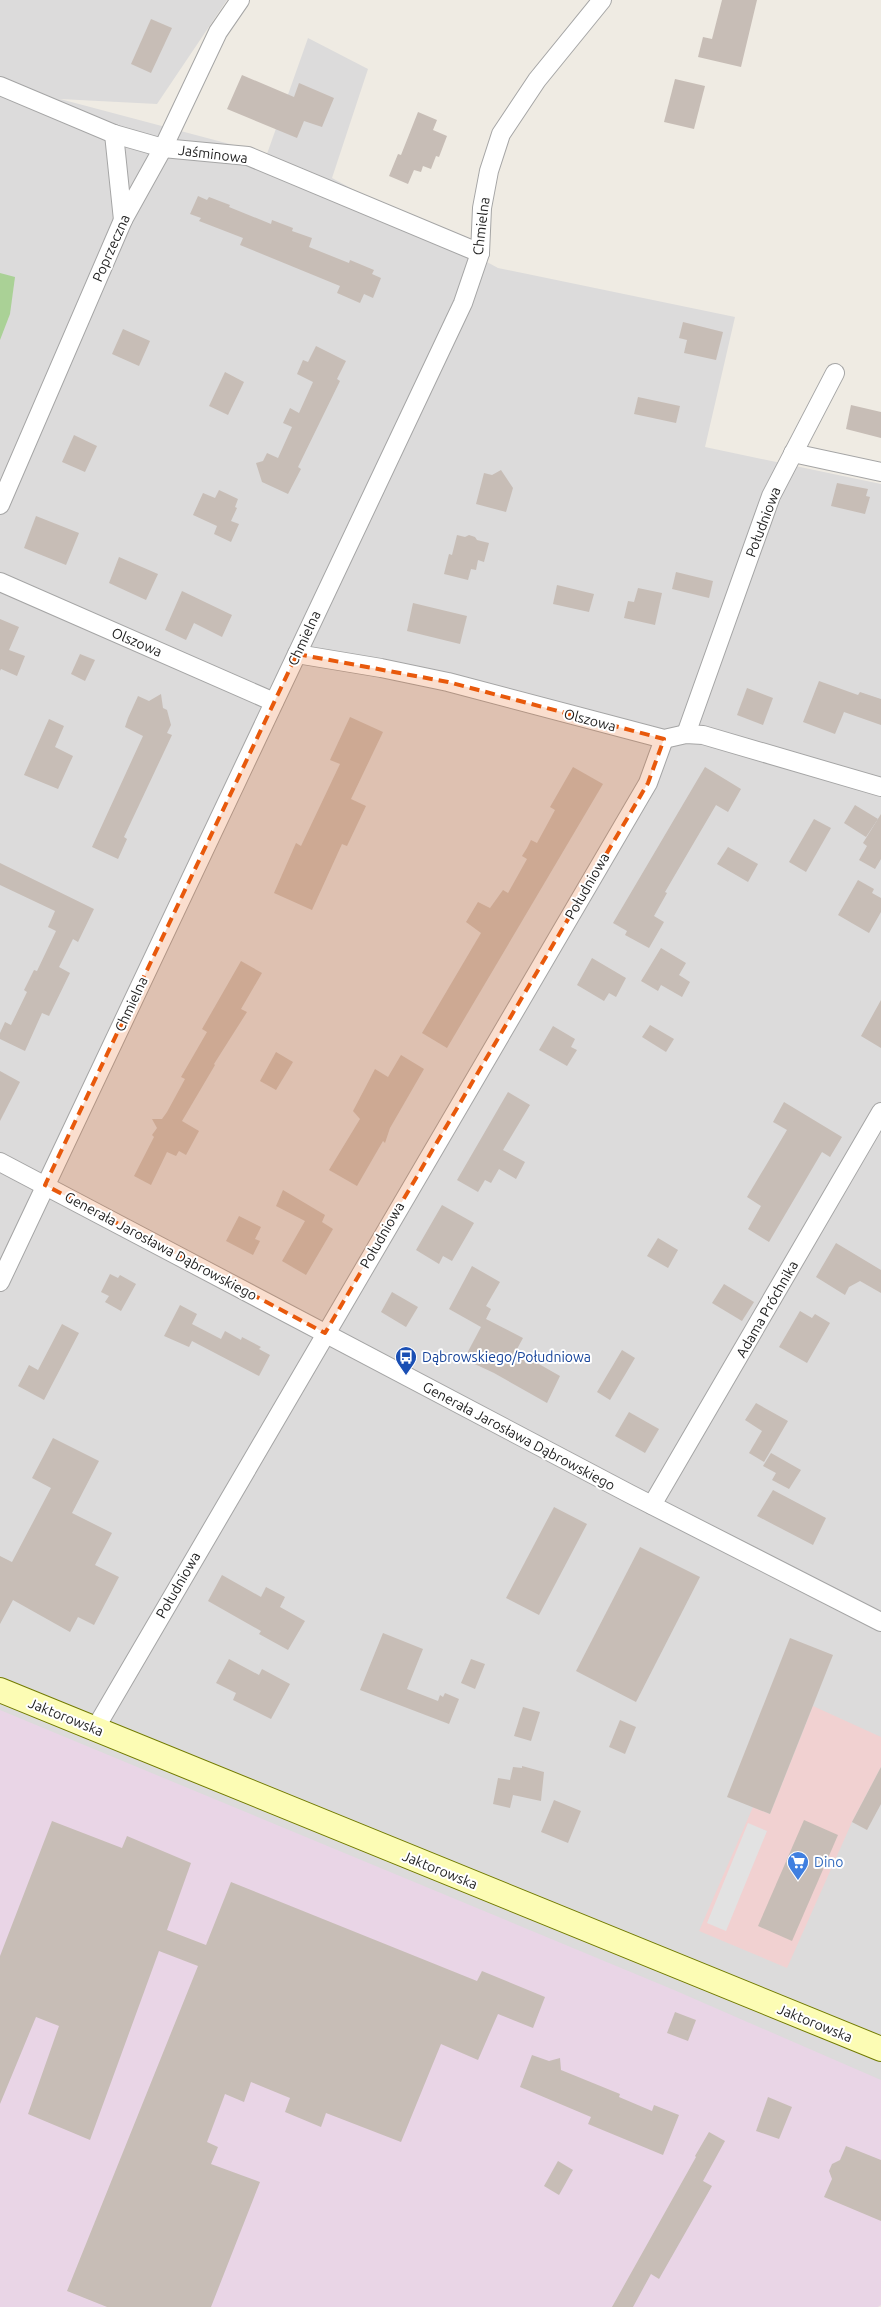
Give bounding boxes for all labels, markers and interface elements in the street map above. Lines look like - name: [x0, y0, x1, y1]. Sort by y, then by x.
- street label: Jaśminowa: [177, 142, 249, 166]
- street label: Chmielna: [469, 196, 493, 256]
- street label: Poprzeczna: [89, 212, 133, 284]
- street label: Południowa: [742, 485, 784, 559]
- street label: Chmielna: [284, 608, 324, 668]
- street label: Olszowa: [109, 624, 165, 660]
- street label: Olszowa: [562, 705, 618, 735]
- street label: Południowa: [562, 850, 612, 922]
- street label: Chmielna: [111, 974, 151, 1034]
- street label: Generała Jarosława Dąbrowskiego: [62, 1188, 260, 1304]
- street label: Południowa: [357, 1199, 407, 1271]
- street label: Adama Próchnika: [733, 1258, 801, 1360]
- bus stop icon: Dąbrowskiego/Południowa: [394, 1345, 418, 1376]
- place label: Dąbrowskiego/Południowa: [422, 1349, 591, 1365]
- street label: Generała Jarosława Dąbrowskiego: [420, 1378, 618, 1494]
- street label: Południowa: [153, 1549, 203, 1621]
- street label: Jaktorowska: [26, 1695, 106, 1739]
- street label: Jaktorowska: [400, 1848, 480, 1892]
- supermarket icon: Dino: [786, 1850, 810, 1881]
- place label: Dino: [814, 1854, 843, 1870]
- street label: Jaktorowska: [775, 2001, 855, 2045]

